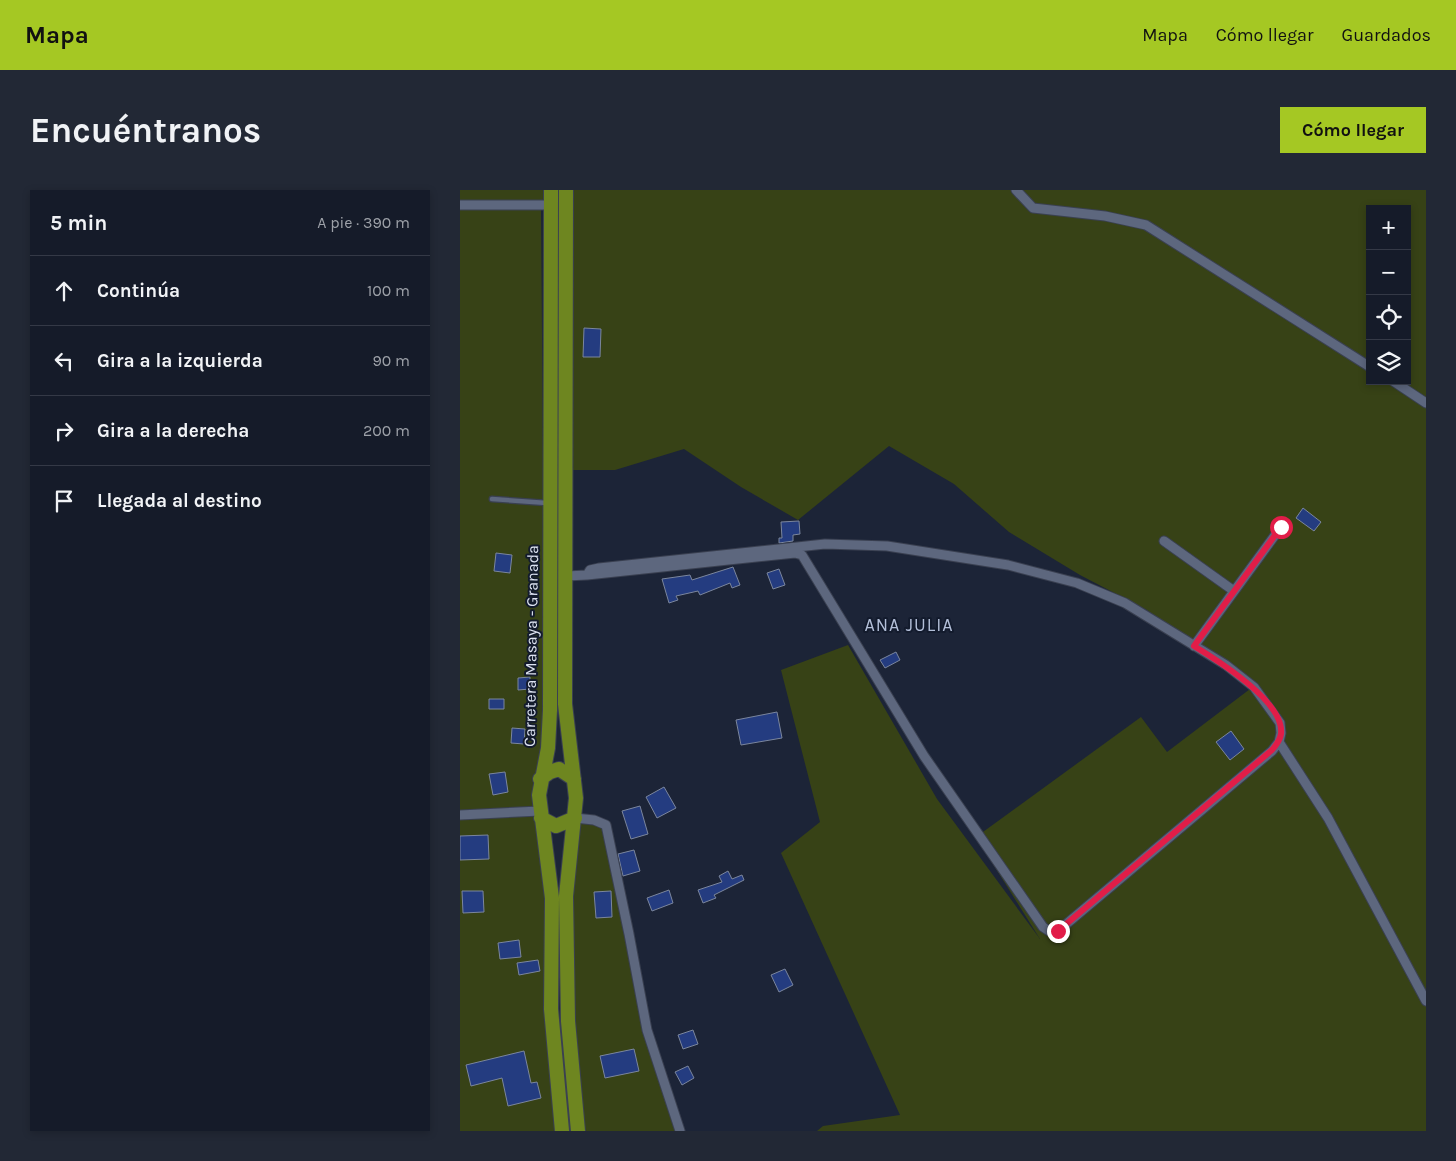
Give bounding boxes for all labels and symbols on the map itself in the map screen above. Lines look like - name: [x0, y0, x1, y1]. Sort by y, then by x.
- route start: [1270, 516, 1293, 539]
- street label: Carretera Masaya - Granada: [520, 545, 542, 747]
- district label: ANA JULIA: [864, 614, 954, 636]
- route end: [1047, 920, 1070, 943]

